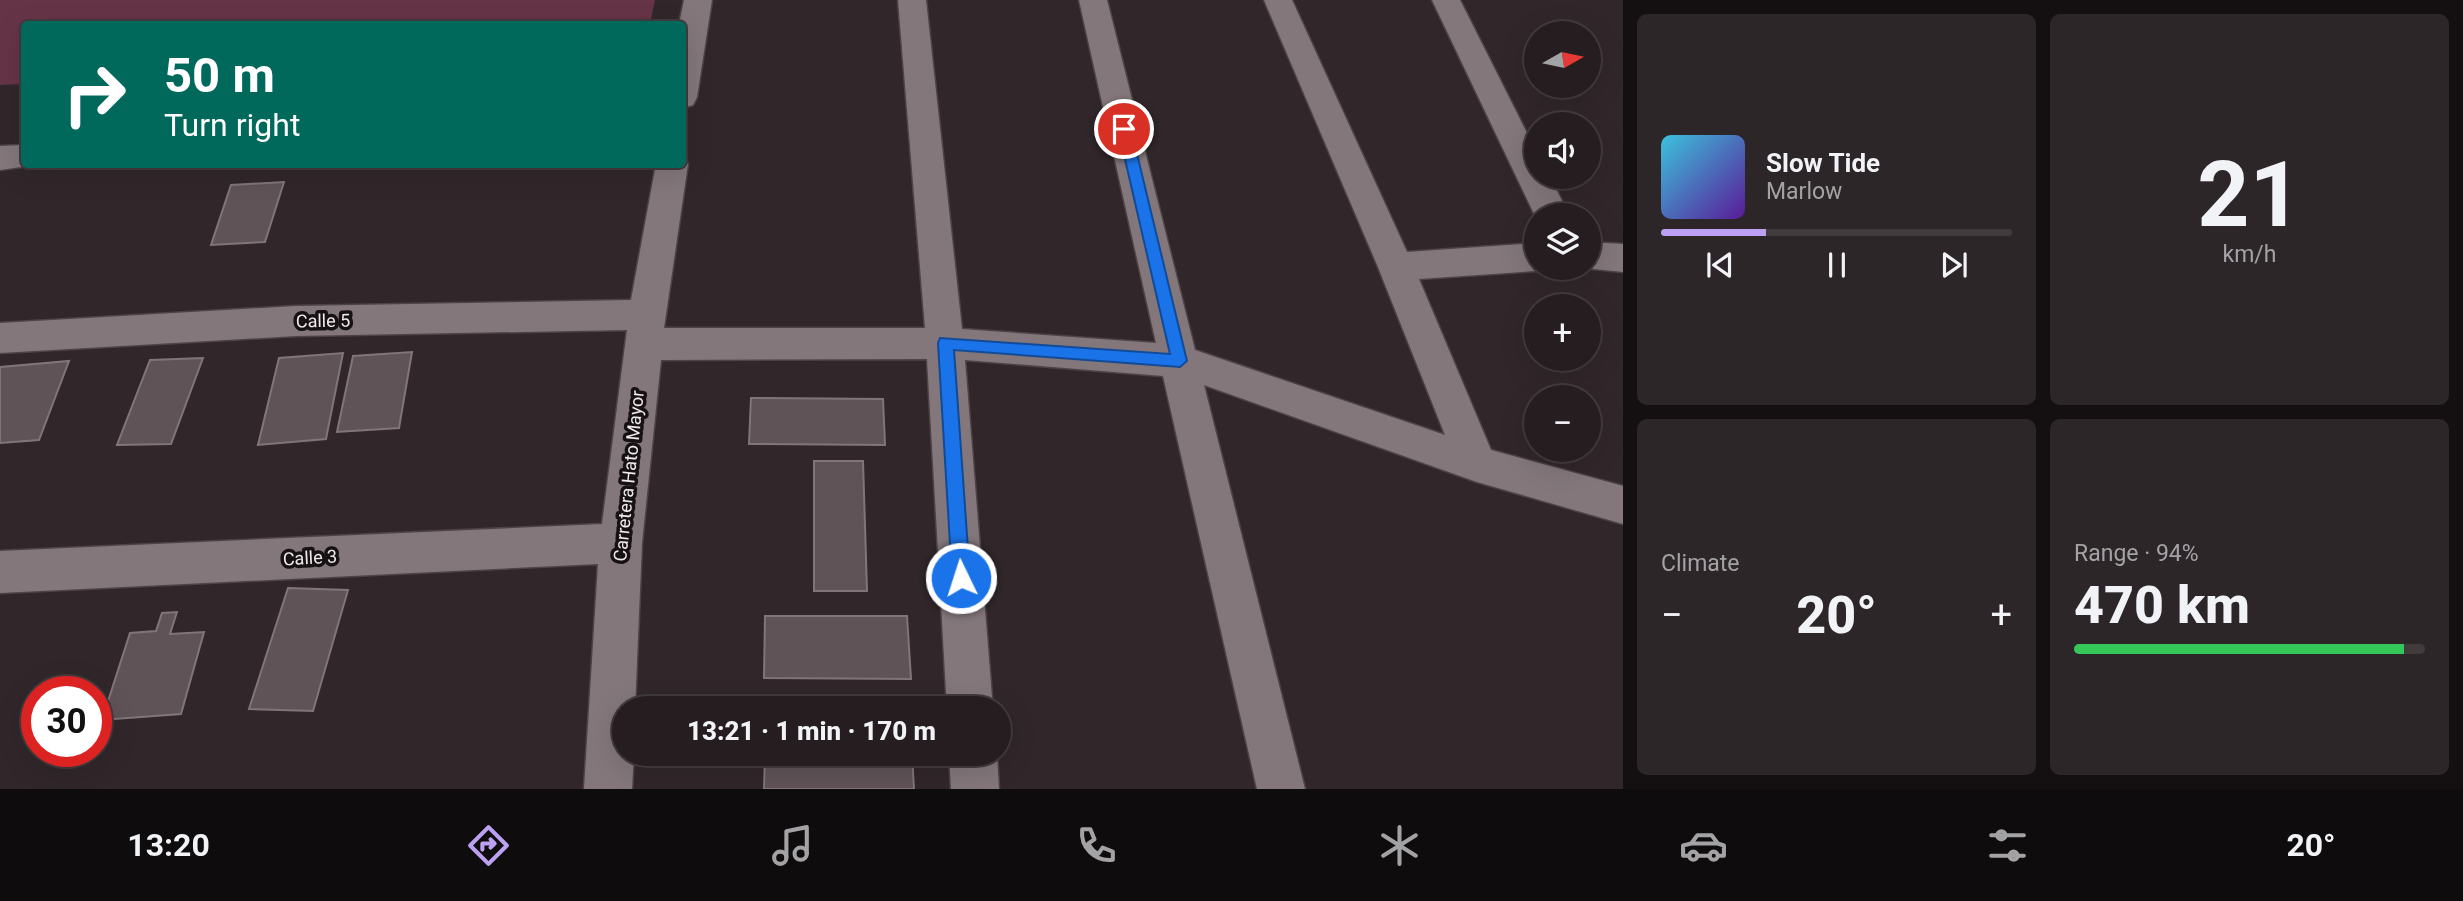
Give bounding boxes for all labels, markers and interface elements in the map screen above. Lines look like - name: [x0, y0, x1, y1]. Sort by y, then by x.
- north arrow: [1524, 21, 1601, 98]
- map controls: [1524, 21, 1601, 462]
- text: 50 m: [164, 47, 275, 104]
- icon: right: [49, 49, 140, 140]
- pin: [1094, 99, 1154, 159]
- text: Turn right: [164, 106, 300, 144]
- icon: arrive: [1105, 110, 1143, 148]
- button: sound: [1524, 112, 1601, 189]
- text: 21: [2197, 142, 2302, 248]
- text: Slow Tide: [1766, 148, 1880, 178]
- text: Marlow: [1766, 178, 1842, 205]
- button: layers: [1524, 203, 1601, 280]
- text: km/h: [2223, 241, 2277, 268]
- icon: previous: [1701, 246, 1739, 284]
- icon: pause: [1818, 246, 1856, 284]
- icon: next: [1935, 246, 1973, 284]
- button: +: [1524, 294, 1601, 371]
- street label: Calle 5: [296, 310, 350, 331]
- button: −: [1524, 385, 1601, 462]
- street label: Carretera Hato Mayor: [609, 389, 648, 562]
- text: Range · 94%: [2074, 540, 2199, 567]
- position arrow: [924, 541, 998, 615]
- street label: Calle 3: [282, 546, 338, 569]
- text: Climate: [1661, 550, 1740, 577]
- text: 470 km: [2074, 575, 2250, 636]
- text: 20°: [1796, 585, 1877, 646]
- text: −: [1661, 593, 1683, 637]
- text: +: [1990, 593, 2012, 637]
- speed limit sign: 30: [21, 676, 112, 767]
- text: 13:21 · 1 min · 170 m: [687, 716, 936, 746]
- icon: directions: [464, 821, 513, 870]
- icon: music: [768, 821, 817, 870]
- icon: phone: [1072, 821, 1121, 870]
- icon: climate: [1375, 821, 1424, 870]
- icon: car: [1679, 821, 1728, 870]
- icon: filters: [1983, 821, 2032, 870]
- text: 13:20: [127, 826, 210, 864]
- text: 20°: [2286, 826, 2336, 864]

